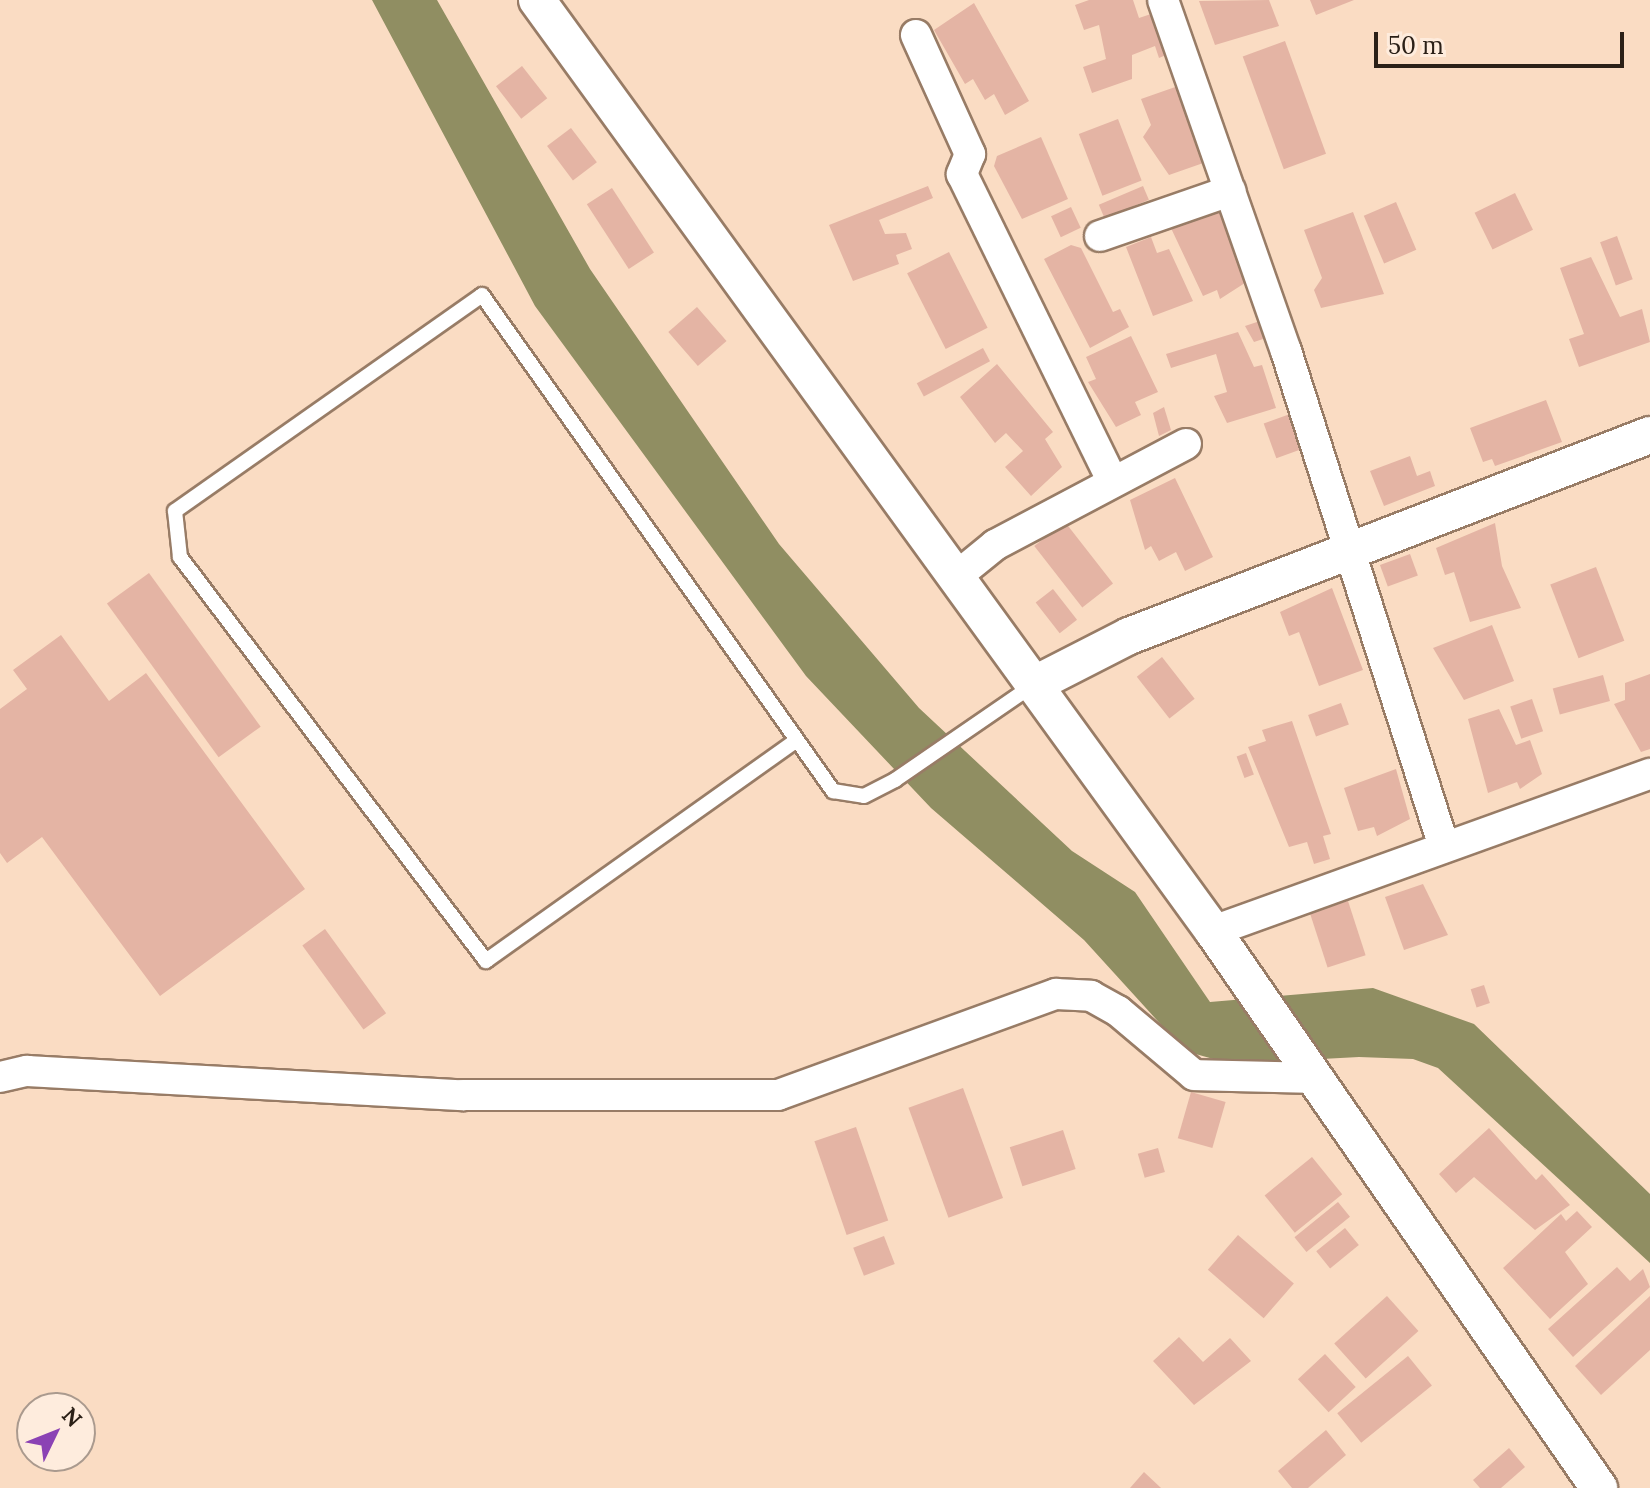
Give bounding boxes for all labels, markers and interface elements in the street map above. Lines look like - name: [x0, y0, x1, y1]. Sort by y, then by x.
- scale bar: [1378, 16, 1628, 66]
- text: 50 m: [1388, 30, 1444, 61]
- north arrow: [16, 1392, 96, 1472]
- text: N: [56, 1401, 88, 1433]

